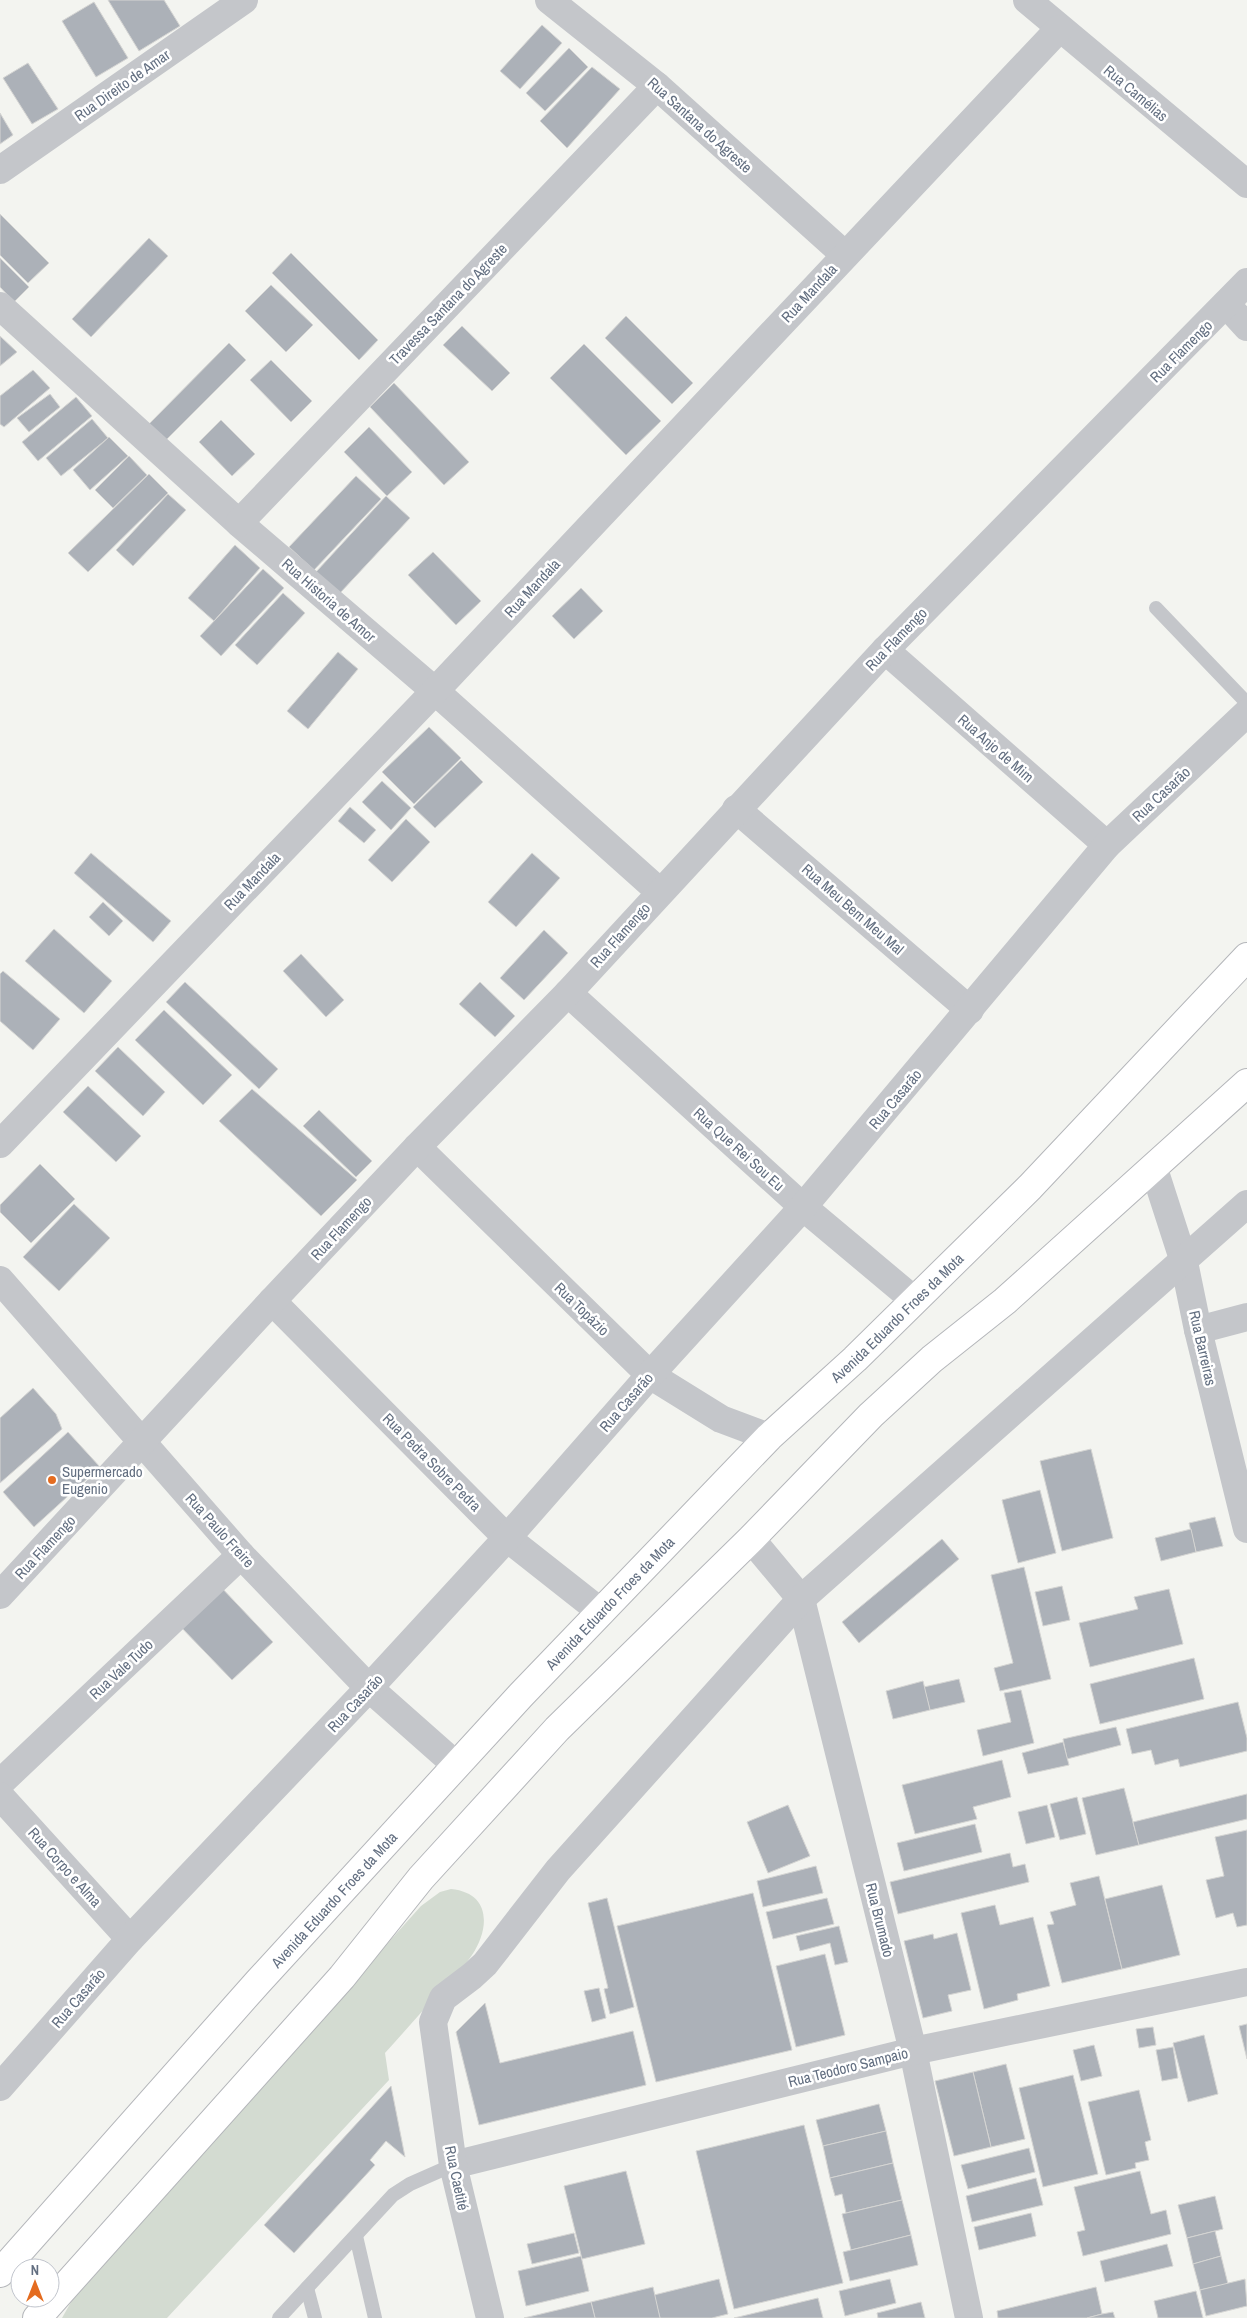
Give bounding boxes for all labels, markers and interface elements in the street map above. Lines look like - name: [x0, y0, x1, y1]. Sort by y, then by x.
- street label: Rua Direito de Amar: [70, 44, 174, 126]
- street label: Rua Camélias: [1099, 60, 1173, 126]
- street label: Rua Santana do Agreste: [643, 72, 757, 178]
- street label: Travessa Santana do Agreste: [384, 238, 512, 369]
- street label: Rua Mandala: [776, 259, 842, 327]
- street label: Rua Flamengo: [1145, 315, 1217, 387]
- street label: Rua Historia de Amor: [277, 553, 381, 647]
- street label: Rua Mandala: [499, 554, 565, 622]
- street label: Rua Flamengo: [860, 603, 932, 675]
- street label: Rua Anjo de Mim: [954, 709, 1038, 787]
- street label: Rua Casarão: [1127, 762, 1195, 826]
- street label: Rua Mandala: [219, 847, 285, 915]
- street label: Rua Meu Bem Meu Mal: [797, 859, 909, 959]
- street label: Rua Flamengo: [585, 898, 655, 972]
- street label: Rua Casarão: [864, 1064, 926, 1134]
- street label: Rua Que Rei Sou Eu: [689, 1103, 789, 1195]
- street label: Rua Flamengo: [306, 1191, 376, 1265]
- street label: Avenida Eduardo Froes da Mota: [825, 1248, 968, 1388]
- street label: Rua Topázio: [550, 1278, 614, 1341]
- street label: Rua Barreiras: [1184, 1308, 1222, 1388]
- street label: Rua Casarão: [594, 1368, 658, 1436]
- street label: Rua Pedra Sobre Pedra: [378, 1408, 486, 1516]
- place label: Supermercado Eugenio: [62, 1461, 143, 1499]
- marker: Supermercado Eugenio: [46, 1474, 58, 1486]
- street label: Rua Paulo Freire: [181, 1488, 259, 1572]
- street label: Rua Flamengo: [10, 1510, 80, 1584]
- street label: Avenida Eduardo Froes da Mota: [540, 1531, 679, 1675]
- street label: Rua Vale Tudo: [85, 1634, 157, 1704]
- street label: Rua Casarão: [323, 1669, 387, 1737]
- street label: Rua Corpo e Alma: [24, 1823, 107, 1911]
- street label: Avenida Eduardo Froes da Mota: [265, 1827, 402, 1973]
- street label: Rua Brumado: [861, 1881, 899, 1960]
- street label: Rua Casarão: [46, 1964, 110, 2032]
- street label: Rua Teodoro Sampaio: [786, 2042, 910, 2092]
- street label: Rua Caetité: [440, 2144, 474, 2212]
- north arrow: [10, 2258, 60, 2308]
- text: N: [31, 2261, 39, 2279]

